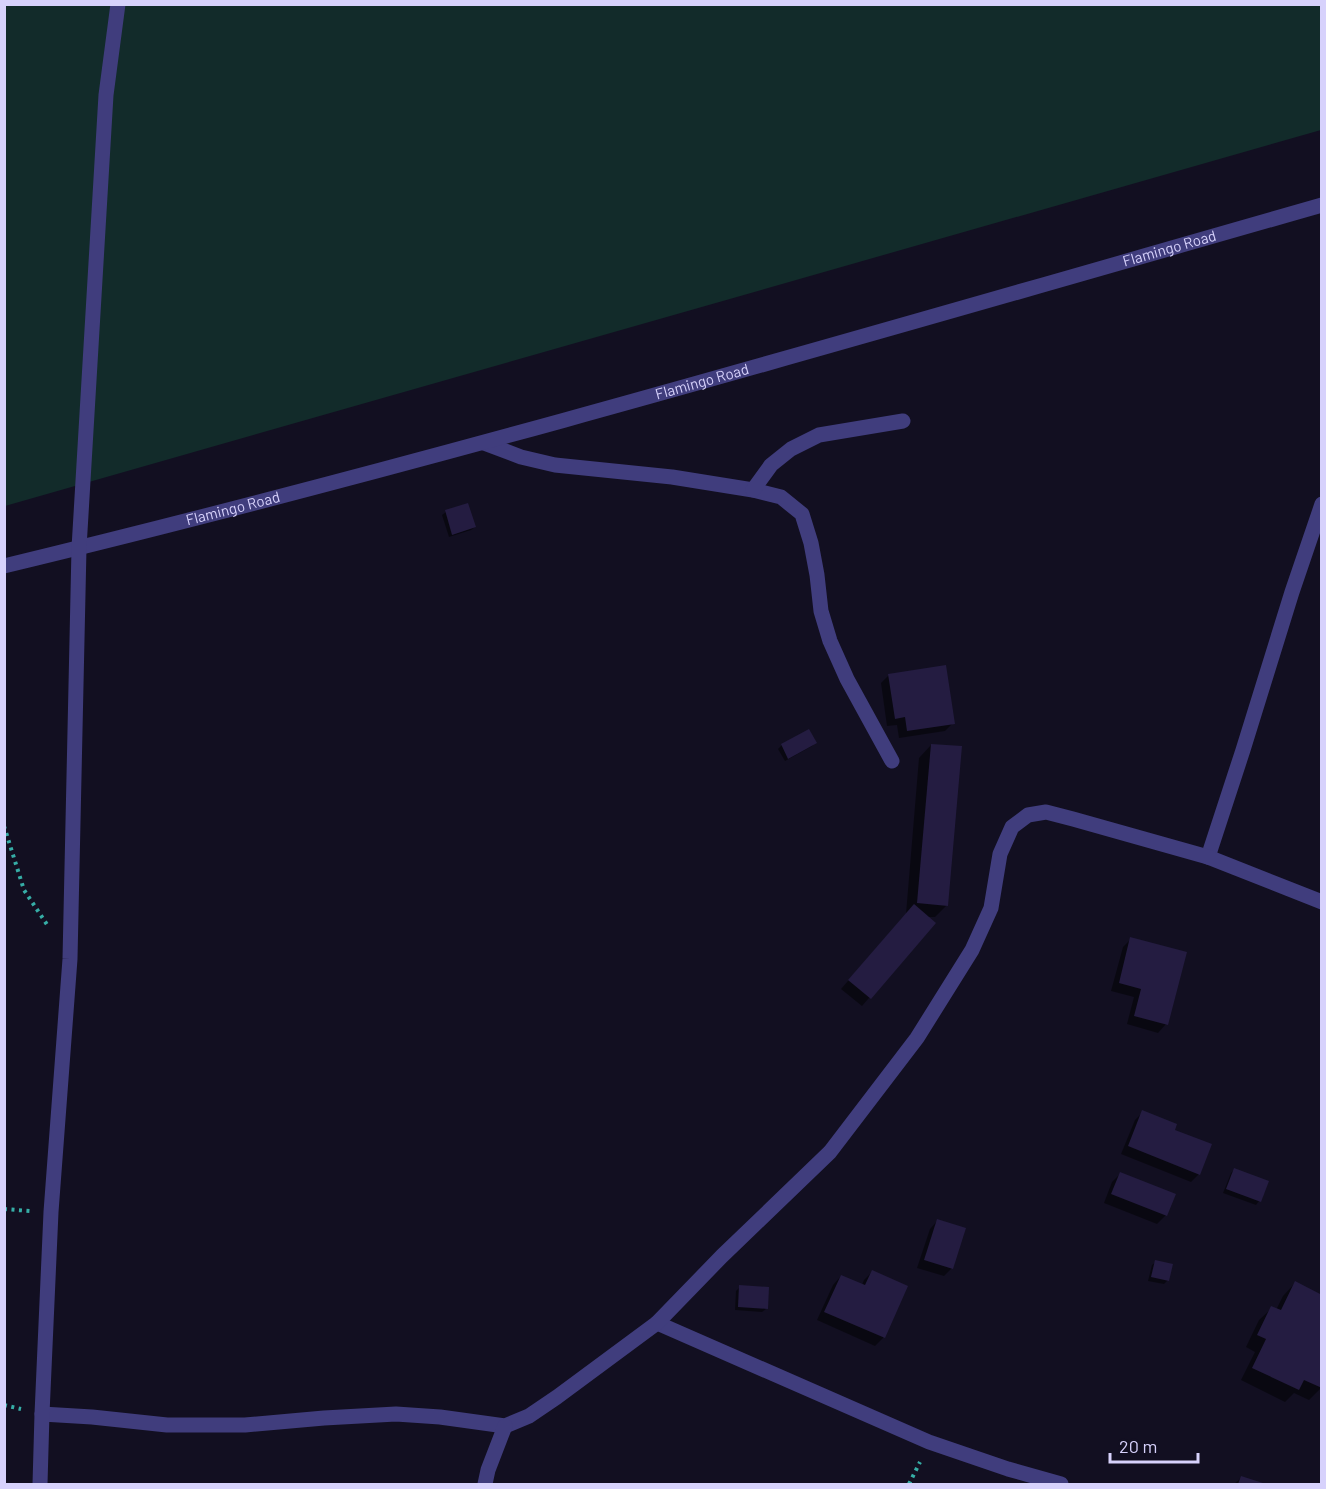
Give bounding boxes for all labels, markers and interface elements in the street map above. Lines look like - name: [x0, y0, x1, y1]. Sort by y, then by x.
- street label: Flamingo Road: [1120, 226, 1218, 270]
- street label: Flamingo Road: [653, 359, 751, 403]
- street label: Flamingo Road: [184, 487, 282, 528]
- scale bar: [1110, 1426, 1198, 1464]
- text: 20 m: [1119, 1435, 1157, 1457]

